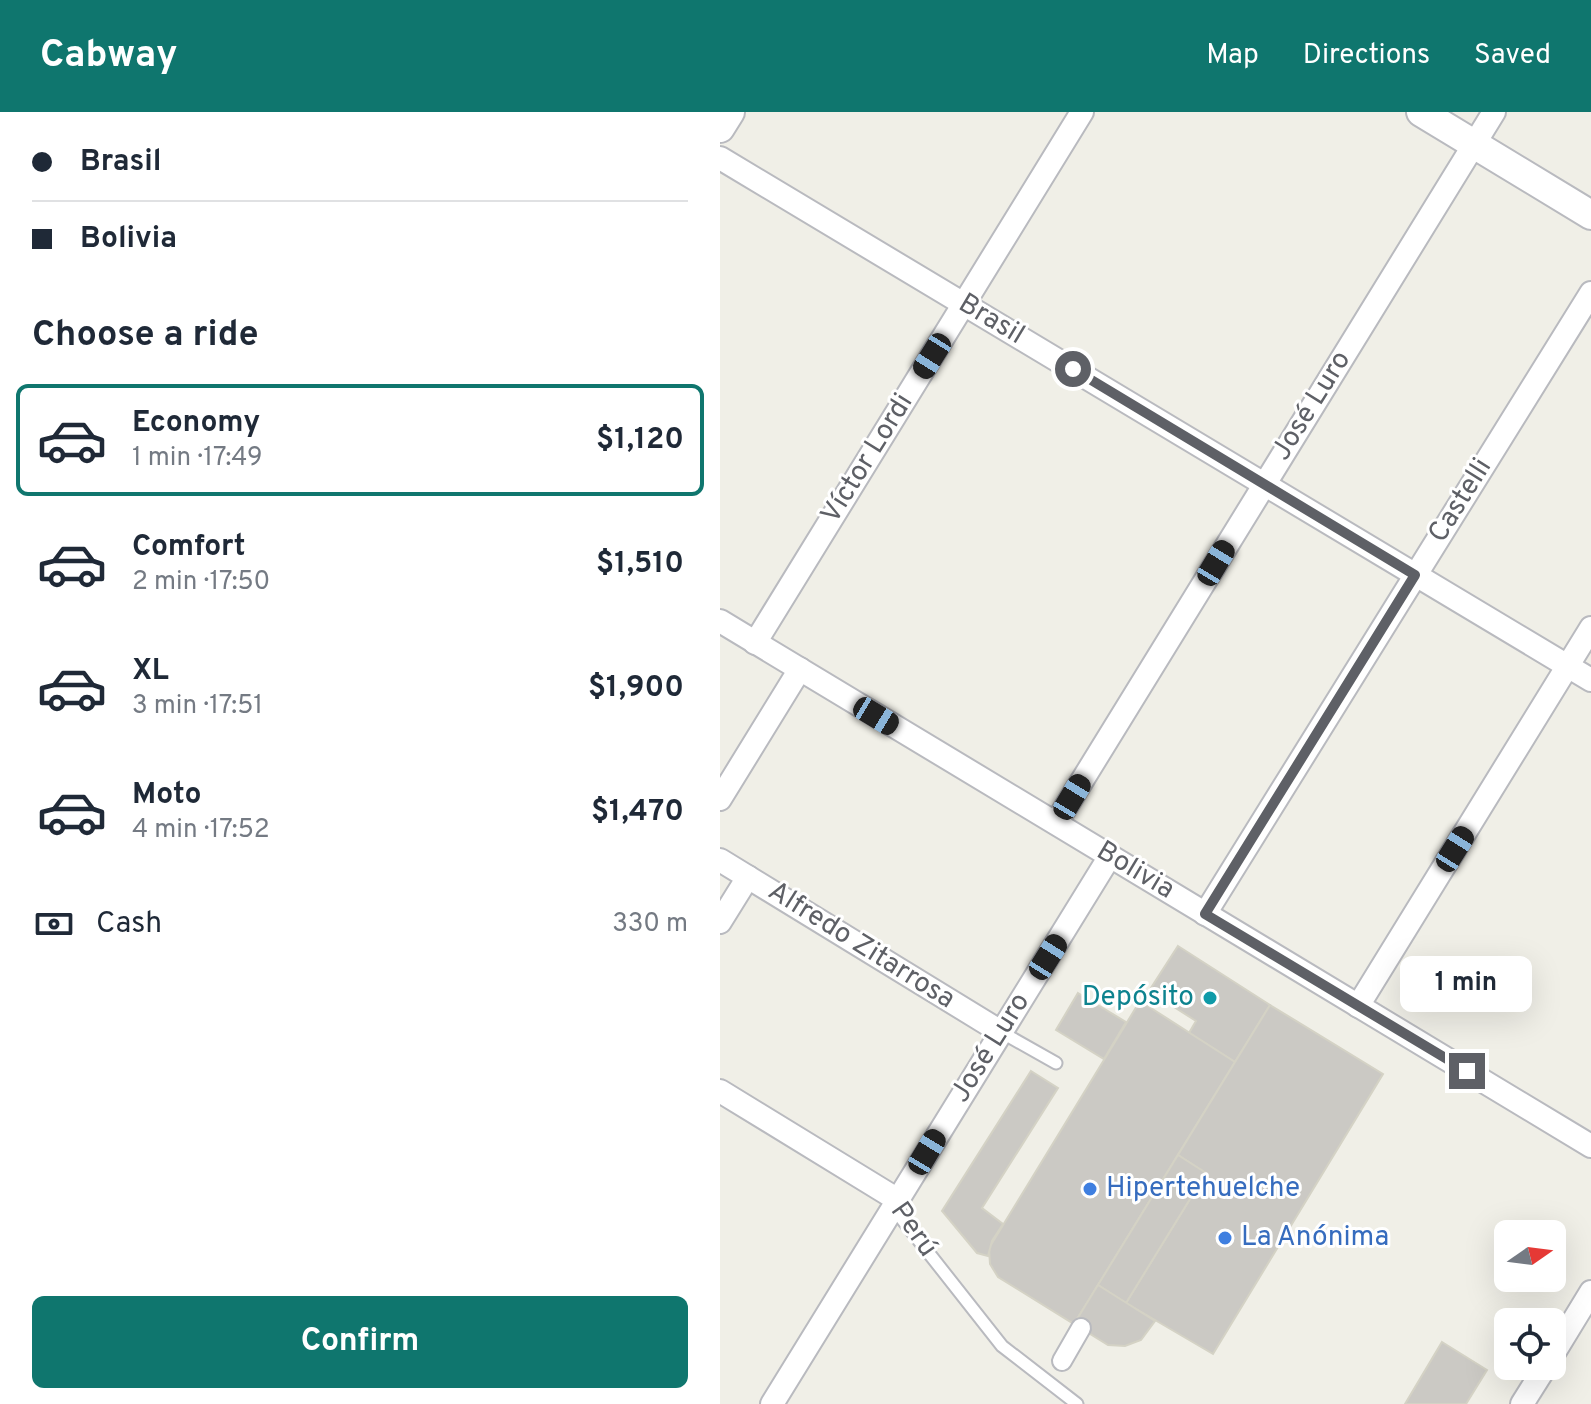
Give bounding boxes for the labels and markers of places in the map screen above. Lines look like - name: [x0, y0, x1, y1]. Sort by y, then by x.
- place label: Depósito: [1082, 980, 1194, 1016]
- marker: Depósito: [1201, 989, 1219, 1007]
- place label: Hipertehuelche: [1106, 1171, 1300, 1207]
- marker: Hipertehuelche: [1081, 1180, 1099, 1198]
- place label: La Anónima: [1241, 1220, 1389, 1256]
- marker: La Anónima: [1216, 1229, 1234, 1247]

